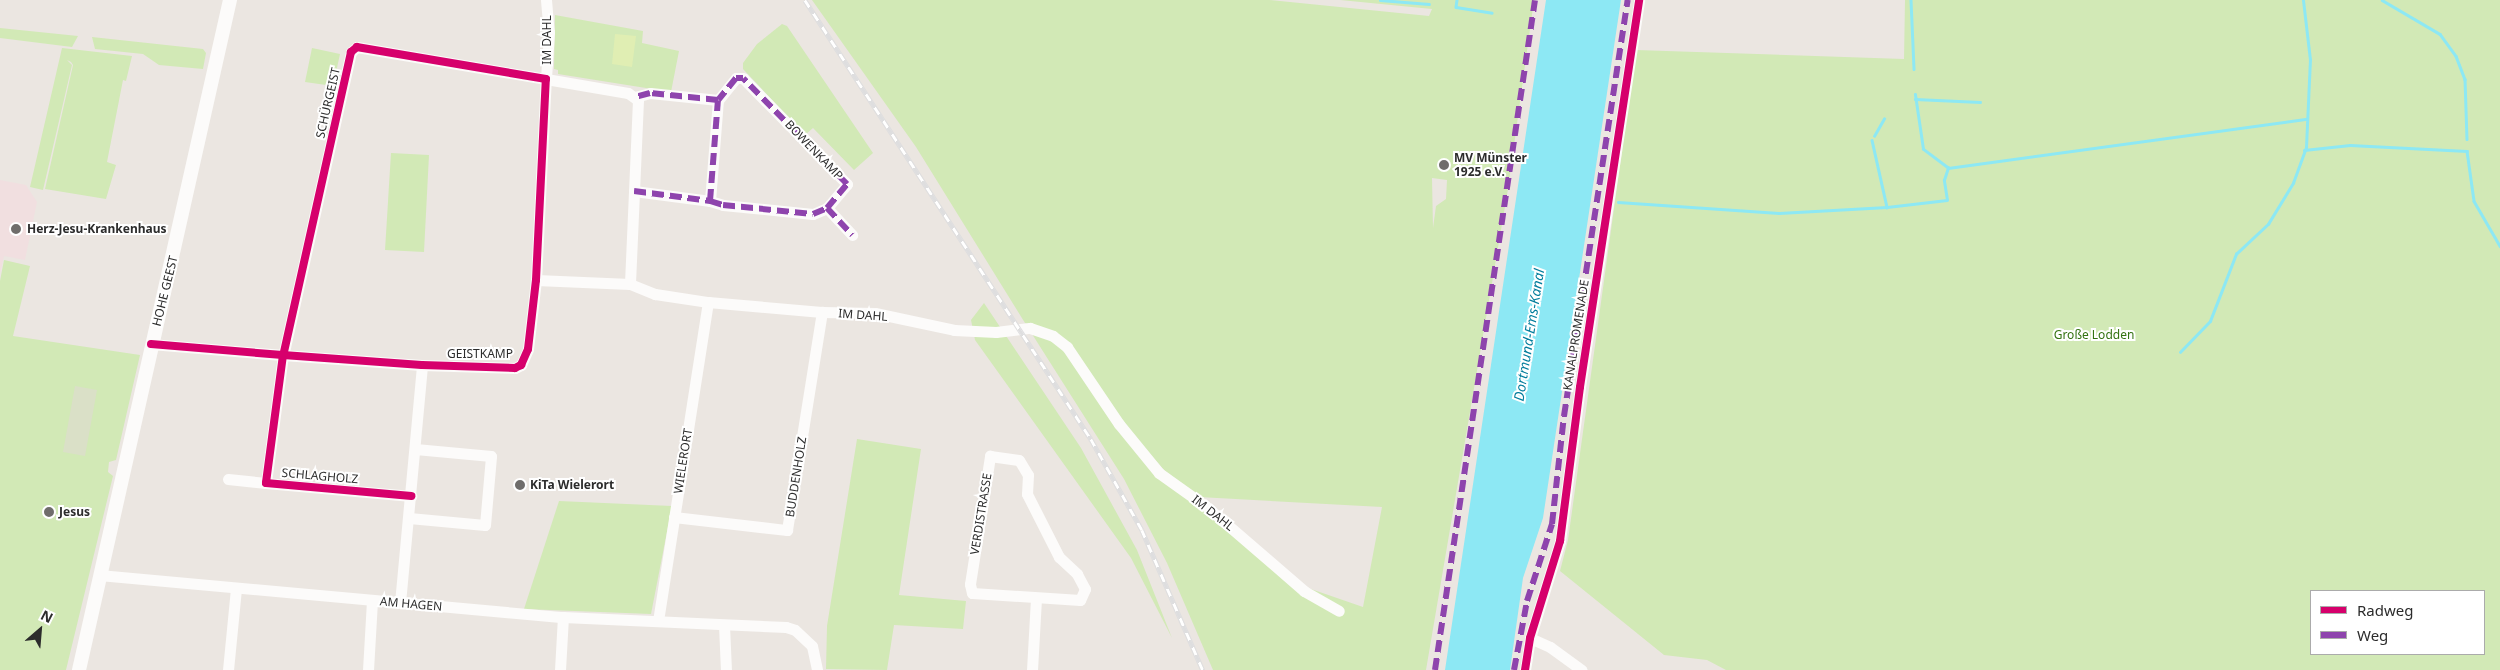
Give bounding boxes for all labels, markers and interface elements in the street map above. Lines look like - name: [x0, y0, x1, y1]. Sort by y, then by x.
- street label: IM DAHL: [540, 15, 554, 65]
- street label: SCHÜRGEIST: [313, 66, 343, 140]
- street label: BOWENKAMP: [782, 117, 846, 183]
- place label: MV Münster 1925 e.V.: [1454, 151, 1527, 179]
- marker: MV Münster 1925 e.V.: [1438, 159, 1450, 171]
- marker: Herz-Jesu-Krankenhaus: [9, 222, 23, 236]
- place label: Herz-Jesu-Krankenhaus: [27, 222, 167, 236]
- street label: HOHE GEEST: [149, 254, 181, 328]
- water label: Dortmund-Ems-Kanal: [1510, 268, 1548, 402]
- street label: KANALPROMENADE: [1560, 279, 1592, 391]
- street label: IM DAHL: [838, 306, 888, 324]
- park label: Große Lodden: [2054, 328, 2134, 342]
- street label: GEISTKAMP: [447, 347, 513, 361]
- street label: WIELERORT: [671, 427, 695, 495]
- street label: BUDDENHOLZ: [783, 436, 809, 518]
- street label: SCHLAGHOLZ: [281, 465, 359, 487]
- street label: VERDISTRASSE: [967, 472, 995, 556]
- place label: KiTa Wielerort: [530, 478, 614, 492]
- marker: KiTa Wielerort: [514, 479, 526, 491]
- street label: IM DAHL: [1189, 492, 1237, 534]
- place label: Jesus: [59, 505, 90, 519]
- marker: Jesus: [43, 506, 55, 518]
- legend: [2310, 590, 2485, 655]
- street label: AM HAGEN: [379, 594, 443, 614]
- text: Radweg: [2357, 600, 2413, 620]
- north arrow: [15, 605, 65, 655]
- text: N: [38, 605, 56, 627]
- text: Weg: [2357, 625, 2388, 645]

